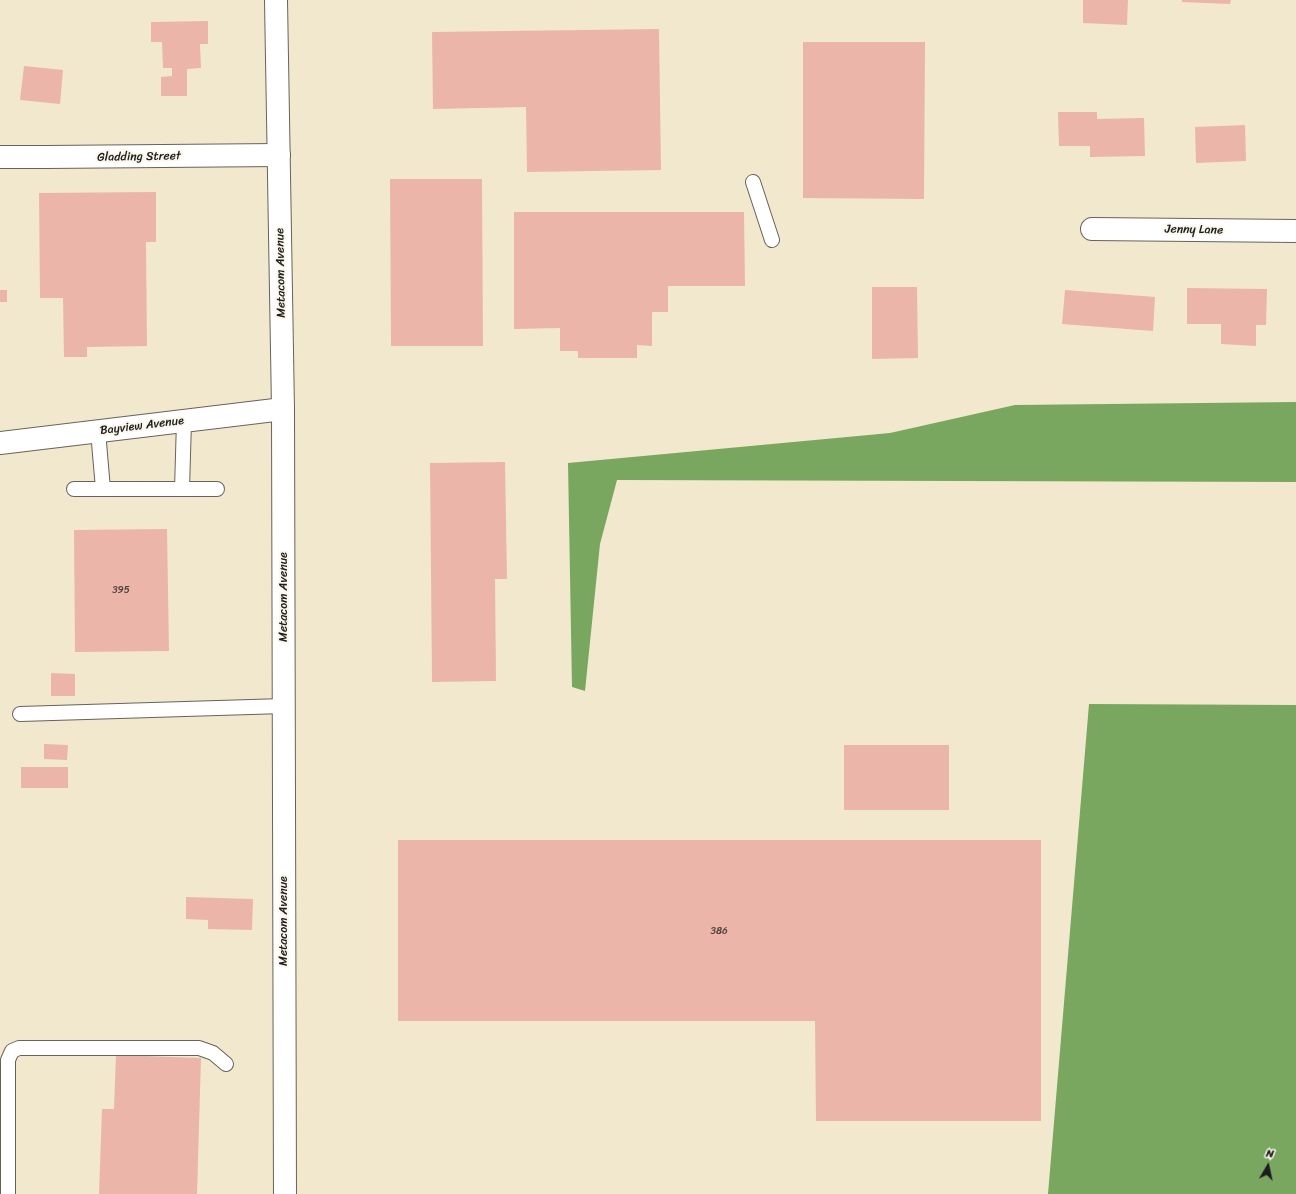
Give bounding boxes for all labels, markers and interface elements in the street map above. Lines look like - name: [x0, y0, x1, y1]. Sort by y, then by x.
- street label: Gladding Street: [97, 149, 181, 165]
- street label: Jenny Lane: [1165, 222, 1223, 238]
- street label: Metacom Avenue: [273, 228, 289, 318]
- street label: Bayview Avenue: [99, 414, 185, 438]
- street label: Metacom Avenue: [277, 552, 291, 642]
- house number: 395: [112, 584, 130, 596]
- street label: Metacom Avenue: [277, 876, 291, 966]
- house number: 386: [710, 925, 728, 937]
- text: N: [1265, 1144, 1275, 1164]
- north arrow: [1248, 1146, 1288, 1186]

